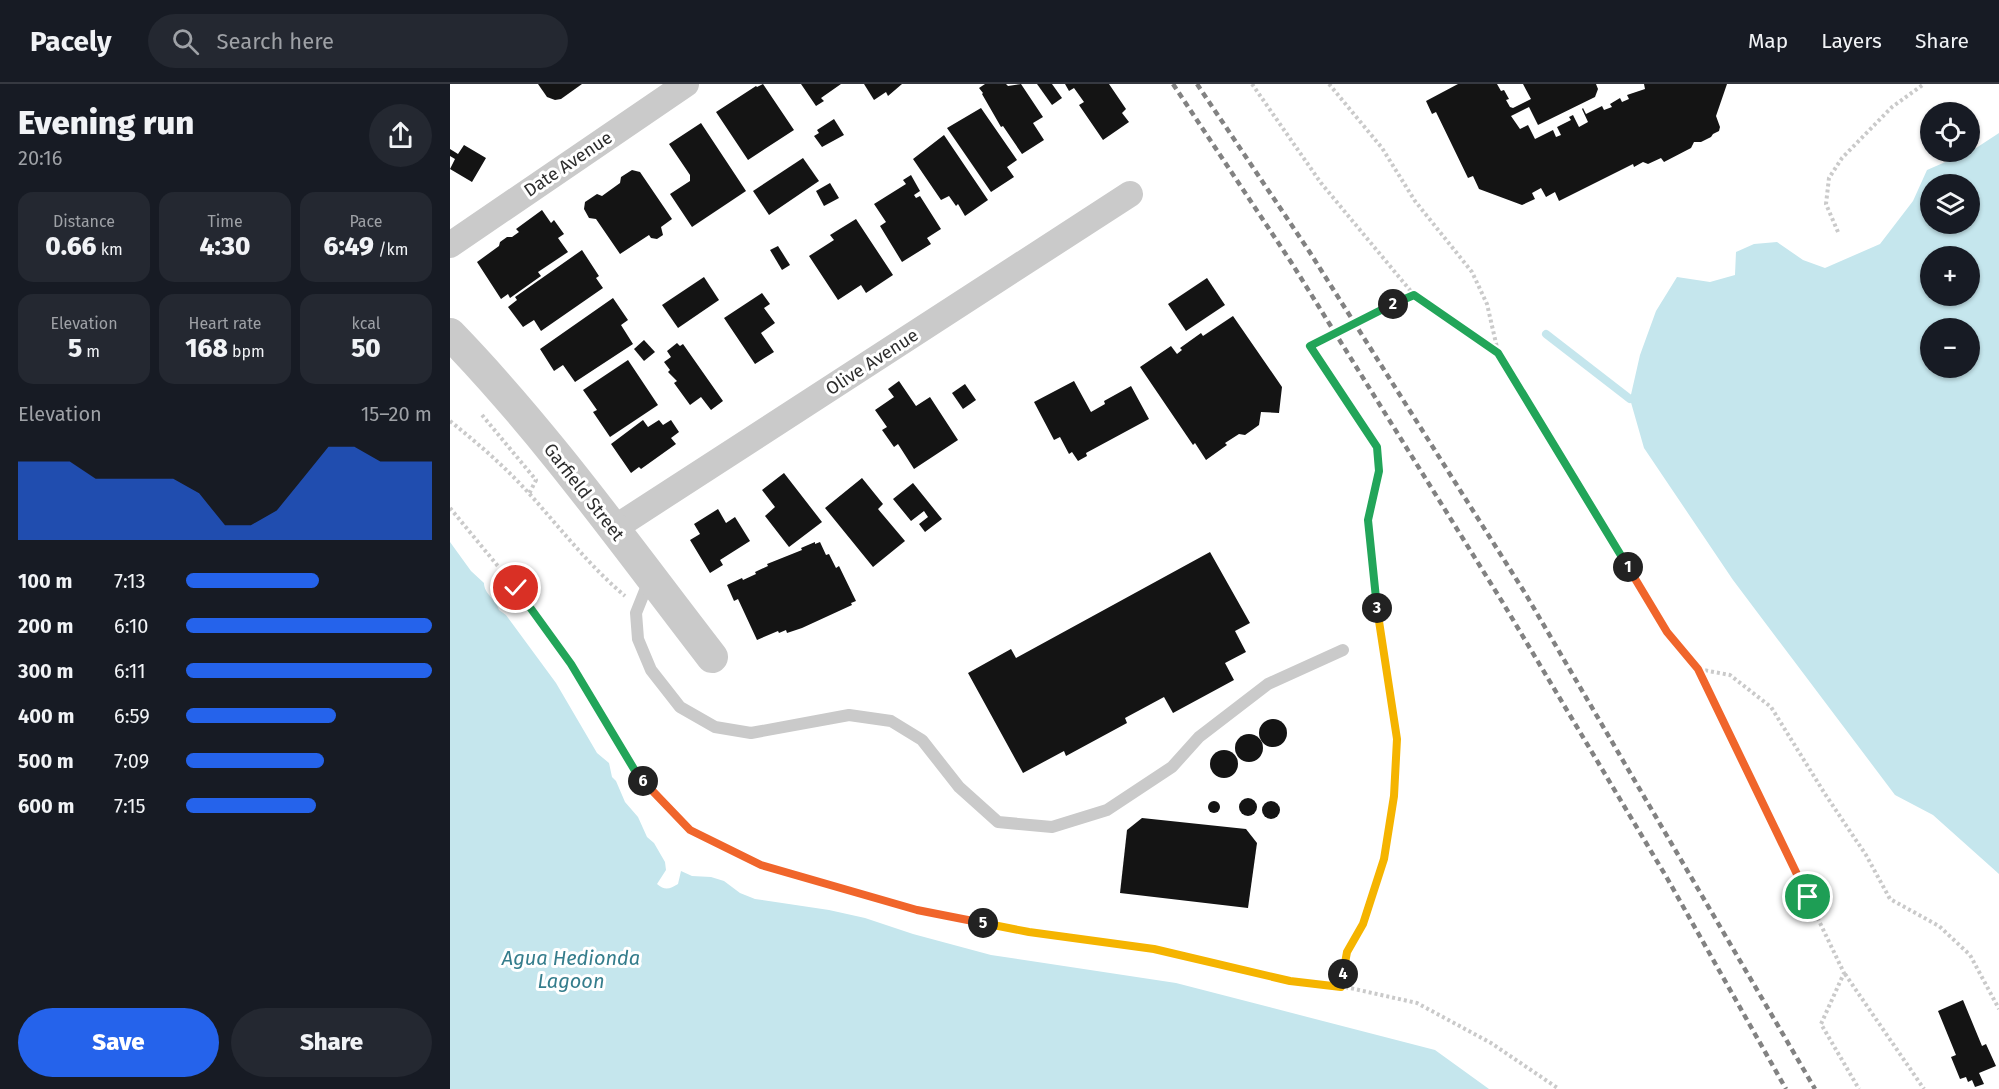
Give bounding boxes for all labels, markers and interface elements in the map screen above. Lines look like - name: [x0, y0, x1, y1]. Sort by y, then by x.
- search box: [148, 14, 568, 68]
- text: Pacely: [30, 25, 112, 58]
- icon: search: [169, 25, 202, 58]
- text: Search here: [217, 28, 334, 55]
- text: Map: [1748, 28, 1788, 54]
- text: Layers: [1821, 28, 1882, 54]
- text: Share: [1915, 28, 1969, 54]
- map controls: [1920, 102, 1980, 378]
- button: locate: [1920, 102, 1980, 162]
- text: Evening run: [18, 103, 194, 143]
- button: share: [369, 104, 432, 167]
- street label: Date Avenue: [520, 126, 616, 202]
- text: 20:16: [18, 146, 62, 170]
- button: layers: [1920, 174, 1980, 234]
- text: Distance: [53, 212, 115, 231]
- text: Time: [207, 212, 243, 231]
- text: Pace: [349, 212, 383, 231]
- text: 0.66: [45, 231, 97, 262]
- text: 4:30: [200, 231, 250, 262]
- text: 6:49: [324, 231, 374, 262]
- text: km: [97, 240, 123, 259]
- text: /km: [374, 240, 408, 259]
- button: +: [1920, 246, 1980, 306]
- pin: 2: [1378, 289, 1408, 319]
- text: 2: [1389, 294, 1397, 313]
- text: Elevation: [50, 314, 118, 333]
- text: Heart rate: [189, 314, 261, 333]
- text: kcal: [352, 314, 380, 333]
- button: −: [1920, 318, 1980, 378]
- street label: Olive Avenue: [822, 324, 922, 400]
- text: 5: [68, 333, 82, 364]
- text: 168: [185, 333, 228, 364]
- text: 50: [351, 333, 381, 364]
- text: m: [82, 342, 100, 361]
- text: bpm: [228, 342, 265, 361]
- text: Elevation: [18, 402, 102, 426]
- text: 15–20 m: [361, 402, 432, 426]
- street label: Garfield Street: [539, 439, 629, 546]
- pin: 1: [1613, 552, 1643, 582]
- text: 1: [1624, 557, 1632, 576]
- pin: [490, 562, 541, 613]
- text: 100 m: [18, 569, 72, 593]
- text: 7:13: [114, 569, 146, 593]
- icon: check: [499, 571, 532, 604]
- pin: 3: [1362, 593, 1392, 623]
- text: 3: [1373, 598, 1381, 617]
- text: 200 m: [18, 614, 73, 638]
- text: 6:10: [114, 614, 148, 638]
- text: 300 m: [18, 659, 73, 683]
- text: 6:11: [114, 659, 146, 683]
- text: 400 m: [18, 704, 74, 728]
- text: 6:59: [114, 704, 150, 728]
- text: 500 m: [18, 749, 74, 773]
- text: 7:09: [114, 749, 149, 773]
- pin: 6: [628, 766, 658, 796]
- text: 6: [638, 771, 648, 790]
- text: 600 m: [18, 794, 74, 818]
- text: 7:15: [114, 794, 146, 818]
- pin: [1782, 871, 1833, 922]
- icon: arrive: [1791, 880, 1824, 913]
- pin: 5: [968, 908, 998, 938]
- text: 5: [979, 913, 987, 932]
- water label: Agua Hedionda Lagoon: [501, 946, 640, 993]
- pin: 4: [1328, 959, 1358, 989]
- text: 4: [1338, 964, 1348, 983]
- button: Save: [18, 1008, 219, 1077]
- button: Share: [231, 1008, 432, 1077]

